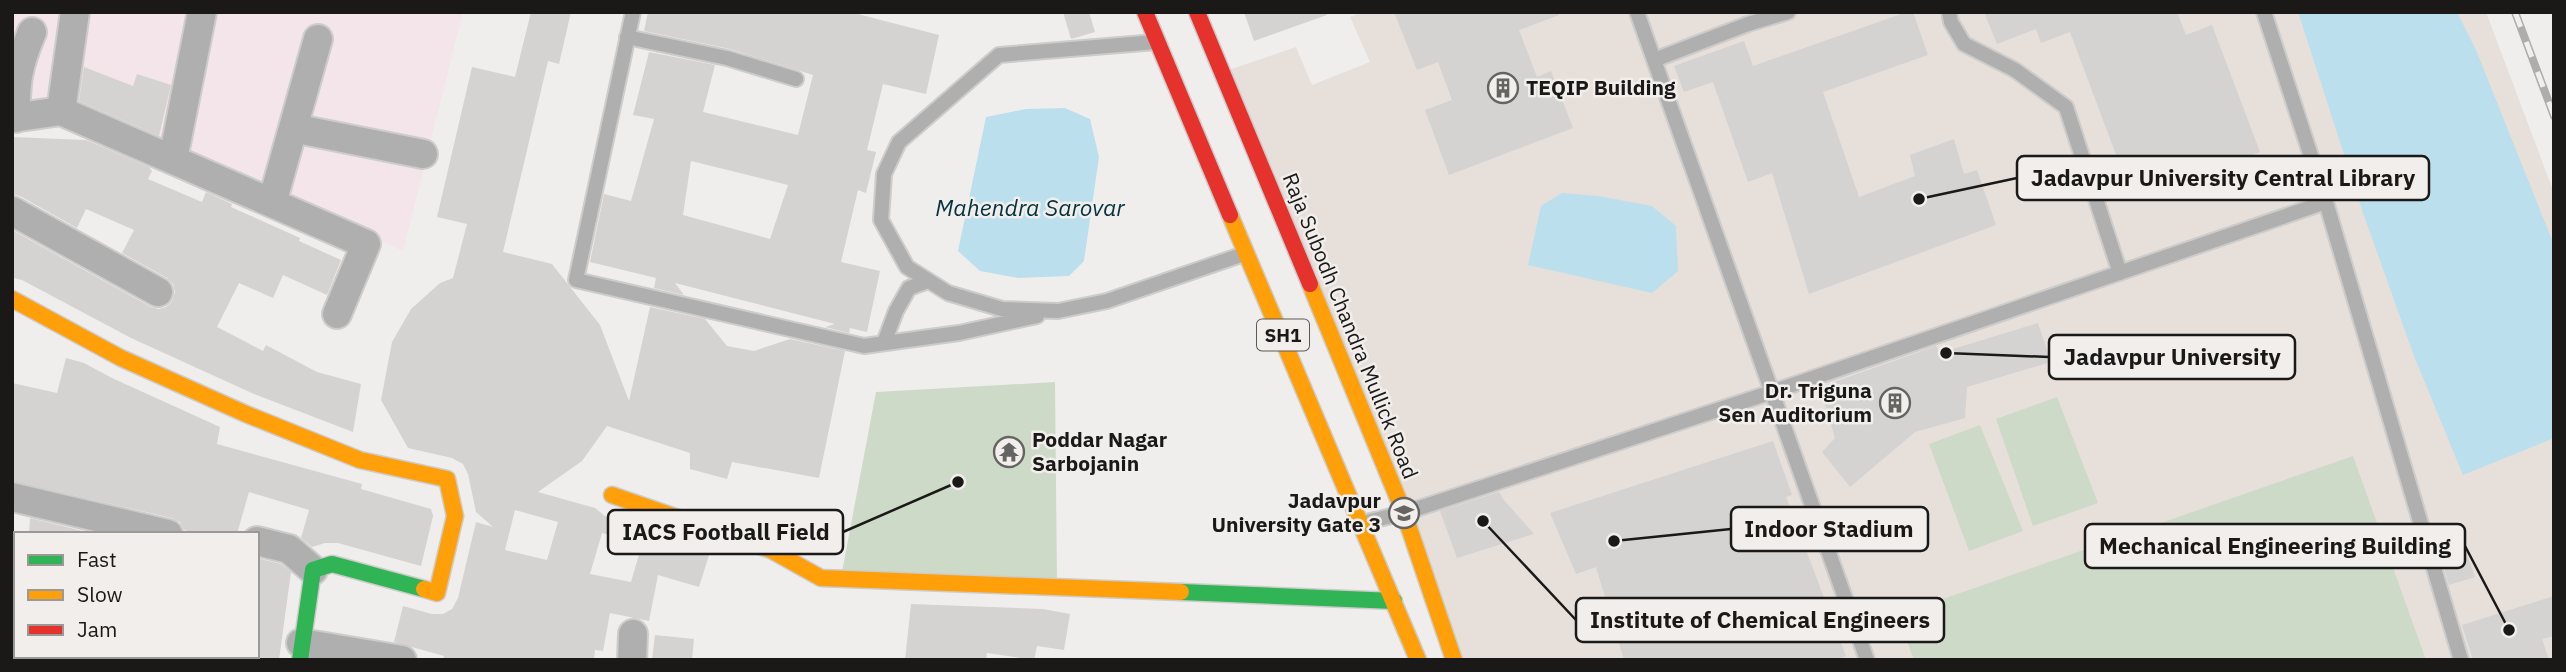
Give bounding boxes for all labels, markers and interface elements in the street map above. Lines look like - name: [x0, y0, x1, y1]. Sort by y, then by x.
- building icon: TEQIP Building: [1486, 71, 1520, 105]
- place label: TEQIP Building: [1526, 73, 1676, 101]
- callout: Jadavpur University Central Library: [2017, 156, 2429, 200]
- text: Jadavpur University Central Library: [2031, 162, 2416, 192]
- street label: Raja Subodh Chandra Mullick Road: [1277, 169, 1425, 483]
- water label: Mahendra Sarovar: [935, 192, 1125, 222]
- road number: SH1: [1257, 320, 1309, 350]
- callout: Jadavpur University: [2049, 335, 2295, 379]
- text: Jadavpur University: [2063, 341, 2281, 371]
- place label: Dr. Triguna Sen Auditorium: [1718, 376, 1872, 428]
- building icon: Dr. Triguna Sen Auditorium: [1878, 386, 1912, 420]
- place label: Poddar Nagar Sarbojanin: [1032, 425, 1168, 477]
- temple icon: Poddar Nagar Sarbojanin: [992, 435, 1026, 469]
- place label: Jadavpur University Gate 3: [1211, 486, 1382, 538]
- school or university icon: Jadavpur University Gate 3: [1387, 496, 1421, 530]
- callout: Indoor Stadium: [1731, 507, 1928, 551]
- callout: IACS Football Field: [608, 510, 843, 554]
- text: Indoor Stadium: [1744, 513, 1914, 543]
- text: IACS Football Field: [622, 516, 830, 546]
- callout: Mechanical Engineering Building: [2085, 524, 2465, 568]
- text: Mechanical Engineering Building: [2099, 530, 2451, 560]
- legend: [14, 532, 259, 658]
- text: Fast: [77, 545, 117, 573]
- text: Slow: [77, 580, 123, 608]
- callout: Institute of Chemical Engineers: [1576, 598, 1944, 642]
- text: Institute of Chemical Engineers: [1590, 604, 1930, 634]
- text: Jam: [77, 615, 117, 643]

